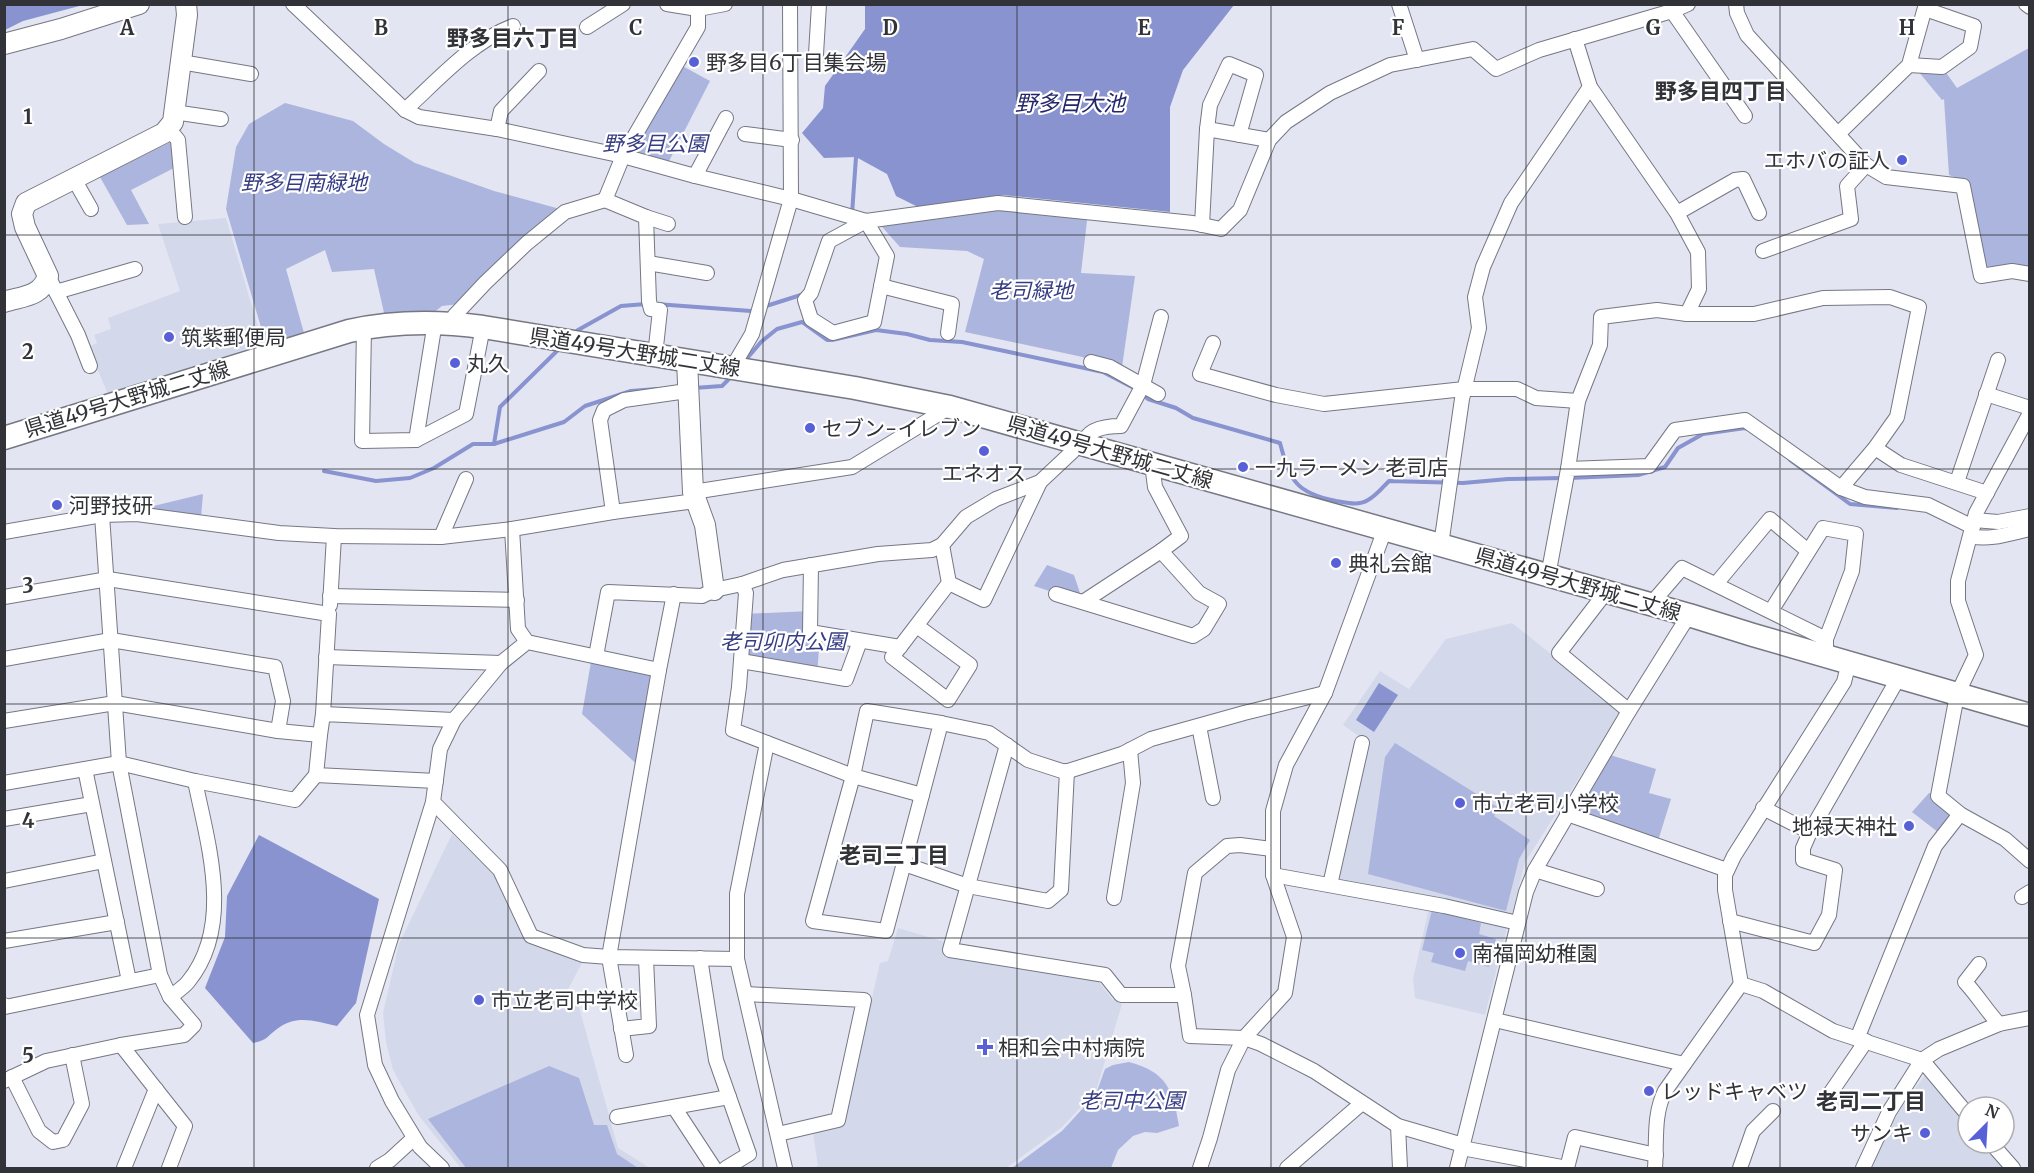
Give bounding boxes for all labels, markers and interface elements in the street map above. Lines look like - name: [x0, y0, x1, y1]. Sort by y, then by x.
- text: A: [119, 15, 135, 40]
- text: B: [374, 15, 388, 40]
- text: C: [629, 15, 643, 40]
- text: D: [882, 15, 898, 40]
- text: E: [1137, 15, 1151, 40]
- text: F: [1392, 15, 1405, 40]
- text: G: [1646, 15, 1661, 40]
- text: H: [1899, 15, 1915, 40]
- district label: 野多目六丁目: [447, 24, 579, 52]
- place label: 野多目6丁目集会場: [706, 49, 887, 76]
- marker: 野多目6丁目集会場: [687, 55, 701, 69]
- district label: 野多目四丁目: [1655, 77, 1787, 105]
- water label: 野多目大池: [1015, 89, 1127, 117]
- text: 1: [23, 104, 33, 129]
- park label: 野多目公園: [603, 130, 710, 157]
- place label: エホバの証人: [1764, 147, 1890, 174]
- marker: エホバの証人: [1895, 153, 1909, 167]
- park label: 野多目南緑地: [241, 169, 369, 196]
- park label: 老司緑地: [989, 277, 1075, 304]
- street label: 県道49号大野城二丈線: [528, 322, 742, 382]
- place label: 筑紫郵便局: [181, 324, 286, 351]
- marker: 筑紫郵便局: [162, 330, 176, 344]
- text: 2: [22, 339, 34, 364]
- place label: 丸久: [467, 350, 509, 377]
- street label: 県道49号大野城二丈線: [21, 355, 233, 443]
- marker: 丸久: [448, 356, 462, 370]
- street label: 県道49号大野城二丈線: [1004, 410, 1216, 494]
- place label: セブン-イレブン: [822, 415, 981, 442]
- marker: セブン-イレブン: [803, 421, 817, 435]
- marker: エネオス: [977, 444, 991, 458]
- place label: 一九ラーメン 老司店: [1255, 454, 1448, 481]
- place label: エネオス: [942, 460, 1026, 487]
- marker: 一九ラーメン 老司店: [1236, 460, 1250, 474]
- place label: 河野技研: [69, 492, 153, 519]
- marker: 河野技研: [50, 498, 64, 512]
- street label: 県道49号大野城二丈線: [1472, 542, 1684, 626]
- place label: 典礼会館: [1348, 550, 1432, 577]
- marker: 典礼会館: [1329, 556, 1343, 570]
- text: 3: [22, 573, 34, 598]
- park label: 老司卯内公園: [720, 628, 849, 655]
- place label: 市立老司小学校: [1472, 790, 1619, 817]
- marker: 市立老司小学校: [1453, 796, 1467, 810]
- text: 4: [22, 808, 35, 833]
- place label: 地禄天神社: [1792, 813, 1897, 840]
- marker: 地禄天神社: [1902, 819, 1916, 833]
- district label: 老司三丁目: [839, 841, 949, 869]
- place label: 南福岡幼稚園: [1472, 940, 1598, 967]
- marker: 南福岡幼稚園: [1453, 946, 1467, 960]
- place label: 市立老司中学校: [491, 987, 638, 1014]
- marker: 市立老司中学校: [472, 993, 486, 1007]
- place label: 相和会中村病院: [998, 1034, 1145, 1061]
- marker: 相和会中村病院: [976, 1038, 994, 1056]
- text: 5: [22, 1043, 34, 1068]
- place label: レッドキャベツ: [1661, 1078, 1808, 1105]
- marker: レッドキャベツ: [1642, 1084, 1656, 1098]
- park label: 老司中公園: [1080, 1087, 1187, 1114]
- district label: 老司二丁目: [1816, 1087, 1926, 1115]
- north arrow: [1956, 1095, 2016, 1155]
- text: N: [1982, 1100, 2002, 1123]
- place label: サンキ: [1850, 1120, 1913, 1147]
- marker: サンキ: [1918, 1126, 1932, 1140]

